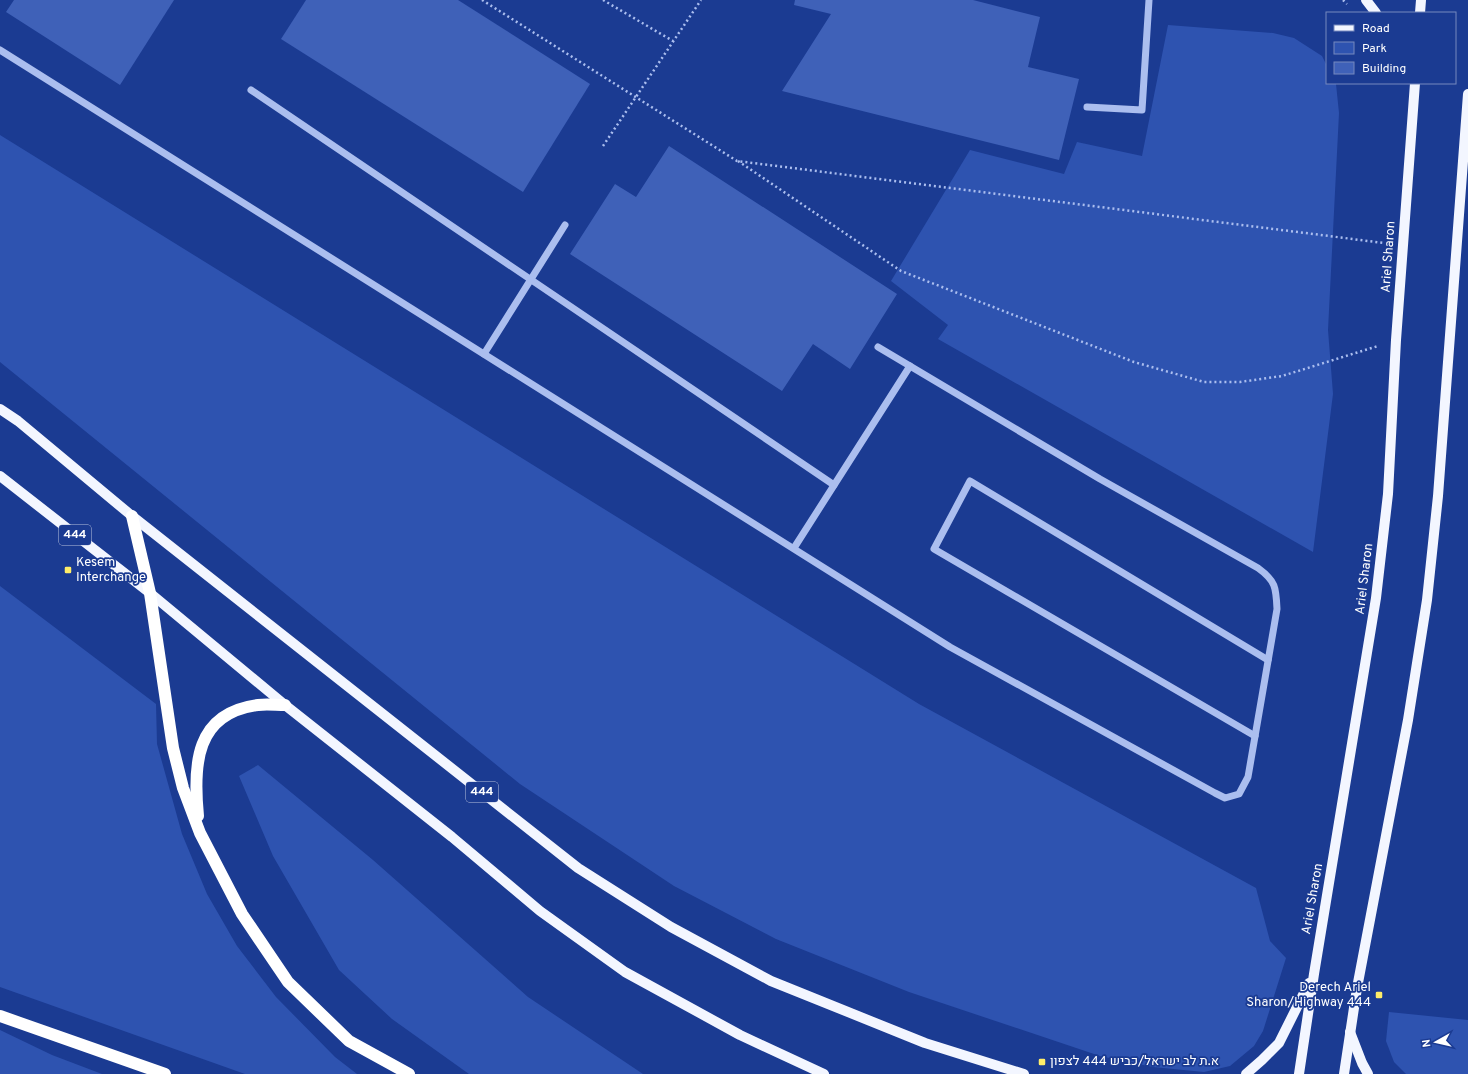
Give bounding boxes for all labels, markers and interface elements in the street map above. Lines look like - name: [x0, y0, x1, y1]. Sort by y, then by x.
- legend: [1326, 12, 1456, 84]
- text: Road: [1362, 21, 1390, 37]
- text: Park: [1362, 41, 1387, 57]
- text: Building: [1362, 61, 1406, 77]
- street label: Ariel Sharon: [1379, 221, 1399, 293]
- road number: 444: [59, 525, 91, 545]
- street label: Ariel Sharon: [1353, 542, 1377, 616]
- place label: Kesem Interchange: [76, 555, 146, 586]
- marker: Kesem Interchange: [63, 565, 73, 575]
- road number: 444: [466, 782, 498, 802]
- street label: Ariel Sharon: [1299, 862, 1327, 936]
- place label: Derech Ariel Sharon/Highway 444: [1246, 980, 1371, 1011]
- marker: Derech Ariel Sharon/Highway 444: [1374, 990, 1384, 1000]
- north arrow: [1416, 1022, 1456, 1062]
- text: N: [1420, 1038, 1435, 1048]
- place label: א.ת לב ישראל/כביש 444 לצפון: [1050, 1054, 1219, 1070]
- marker: א.ת לב ישראל/כביש 444 לצפון: [1037, 1057, 1047, 1067]

